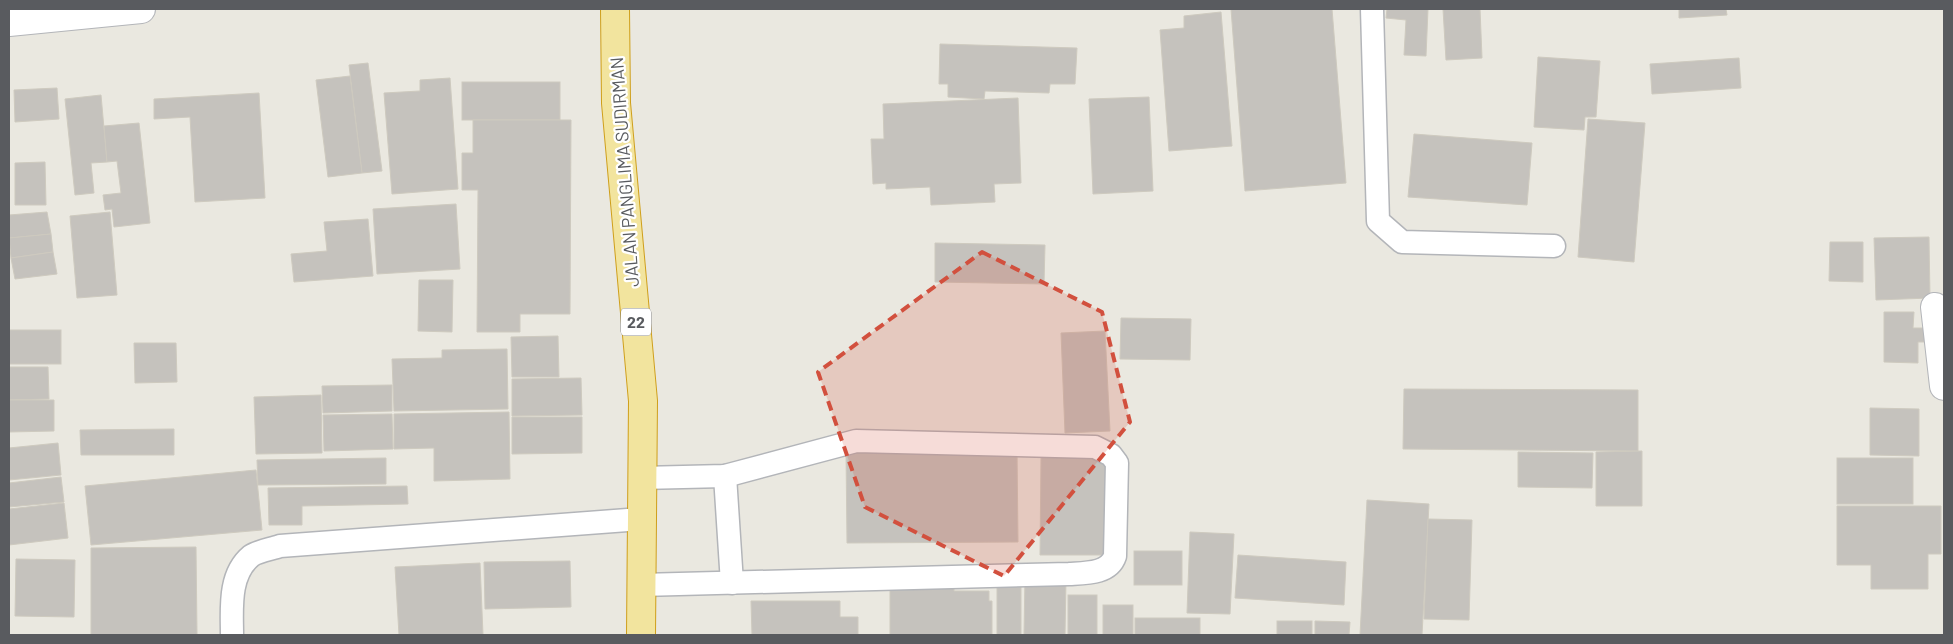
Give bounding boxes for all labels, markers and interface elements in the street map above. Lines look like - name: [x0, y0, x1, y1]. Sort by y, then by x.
- street label: JALAN PANGLIMA SUDIRMAN: [605, 56, 643, 288]
- road number: 22: [621, 308, 651, 336]

